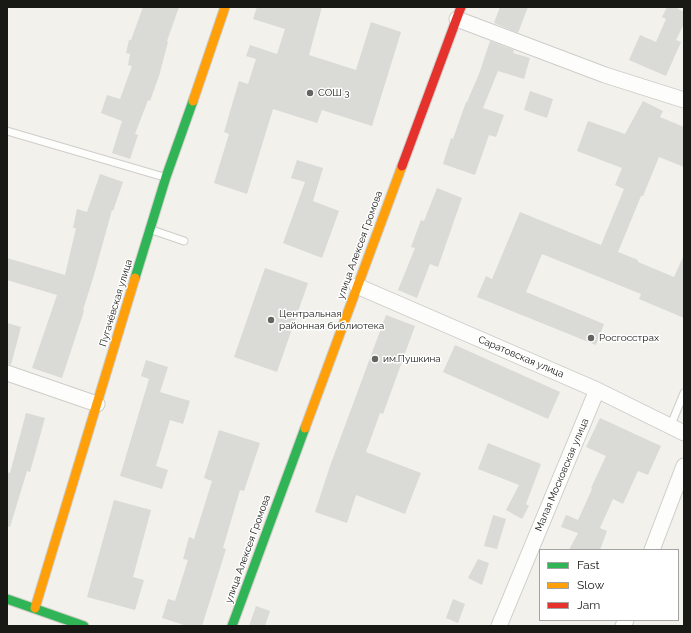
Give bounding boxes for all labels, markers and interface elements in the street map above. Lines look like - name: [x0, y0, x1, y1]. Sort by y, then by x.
- place label: СОШ 3: [318, 87, 350, 99]
- marker: СОШ 3: [305, 88, 315, 98]
- street label: улица Алексея Громова: [335, 189, 385, 301]
- street label: Пугачёвская улица: [97, 258, 135, 348]
- place label: Центральная районная библиотека: [279, 308, 384, 332]
- marker: Центральная районная библиотека: [266, 315, 276, 325]
- place label: Росгосстрах: [599, 332, 659, 344]
- street label: Саратовская улица: [476, 333, 566, 381]
- marker: Росгосстрах: [586, 333, 596, 343]
- place label: им.Пушкина: [383, 353, 441, 365]
- marker: им.Пушкина: [370, 354, 380, 364]
- street label: Малая Московская улица: [533, 417, 591, 533]
- street label: улица Алексея Громова: [223, 493, 273, 605]
- legend: [539, 549, 679, 621]
- text: Fast: [577, 558, 600, 572]
- text: Slow: [577, 578, 604, 592]
- text: Jam: [577, 598, 600, 612]

